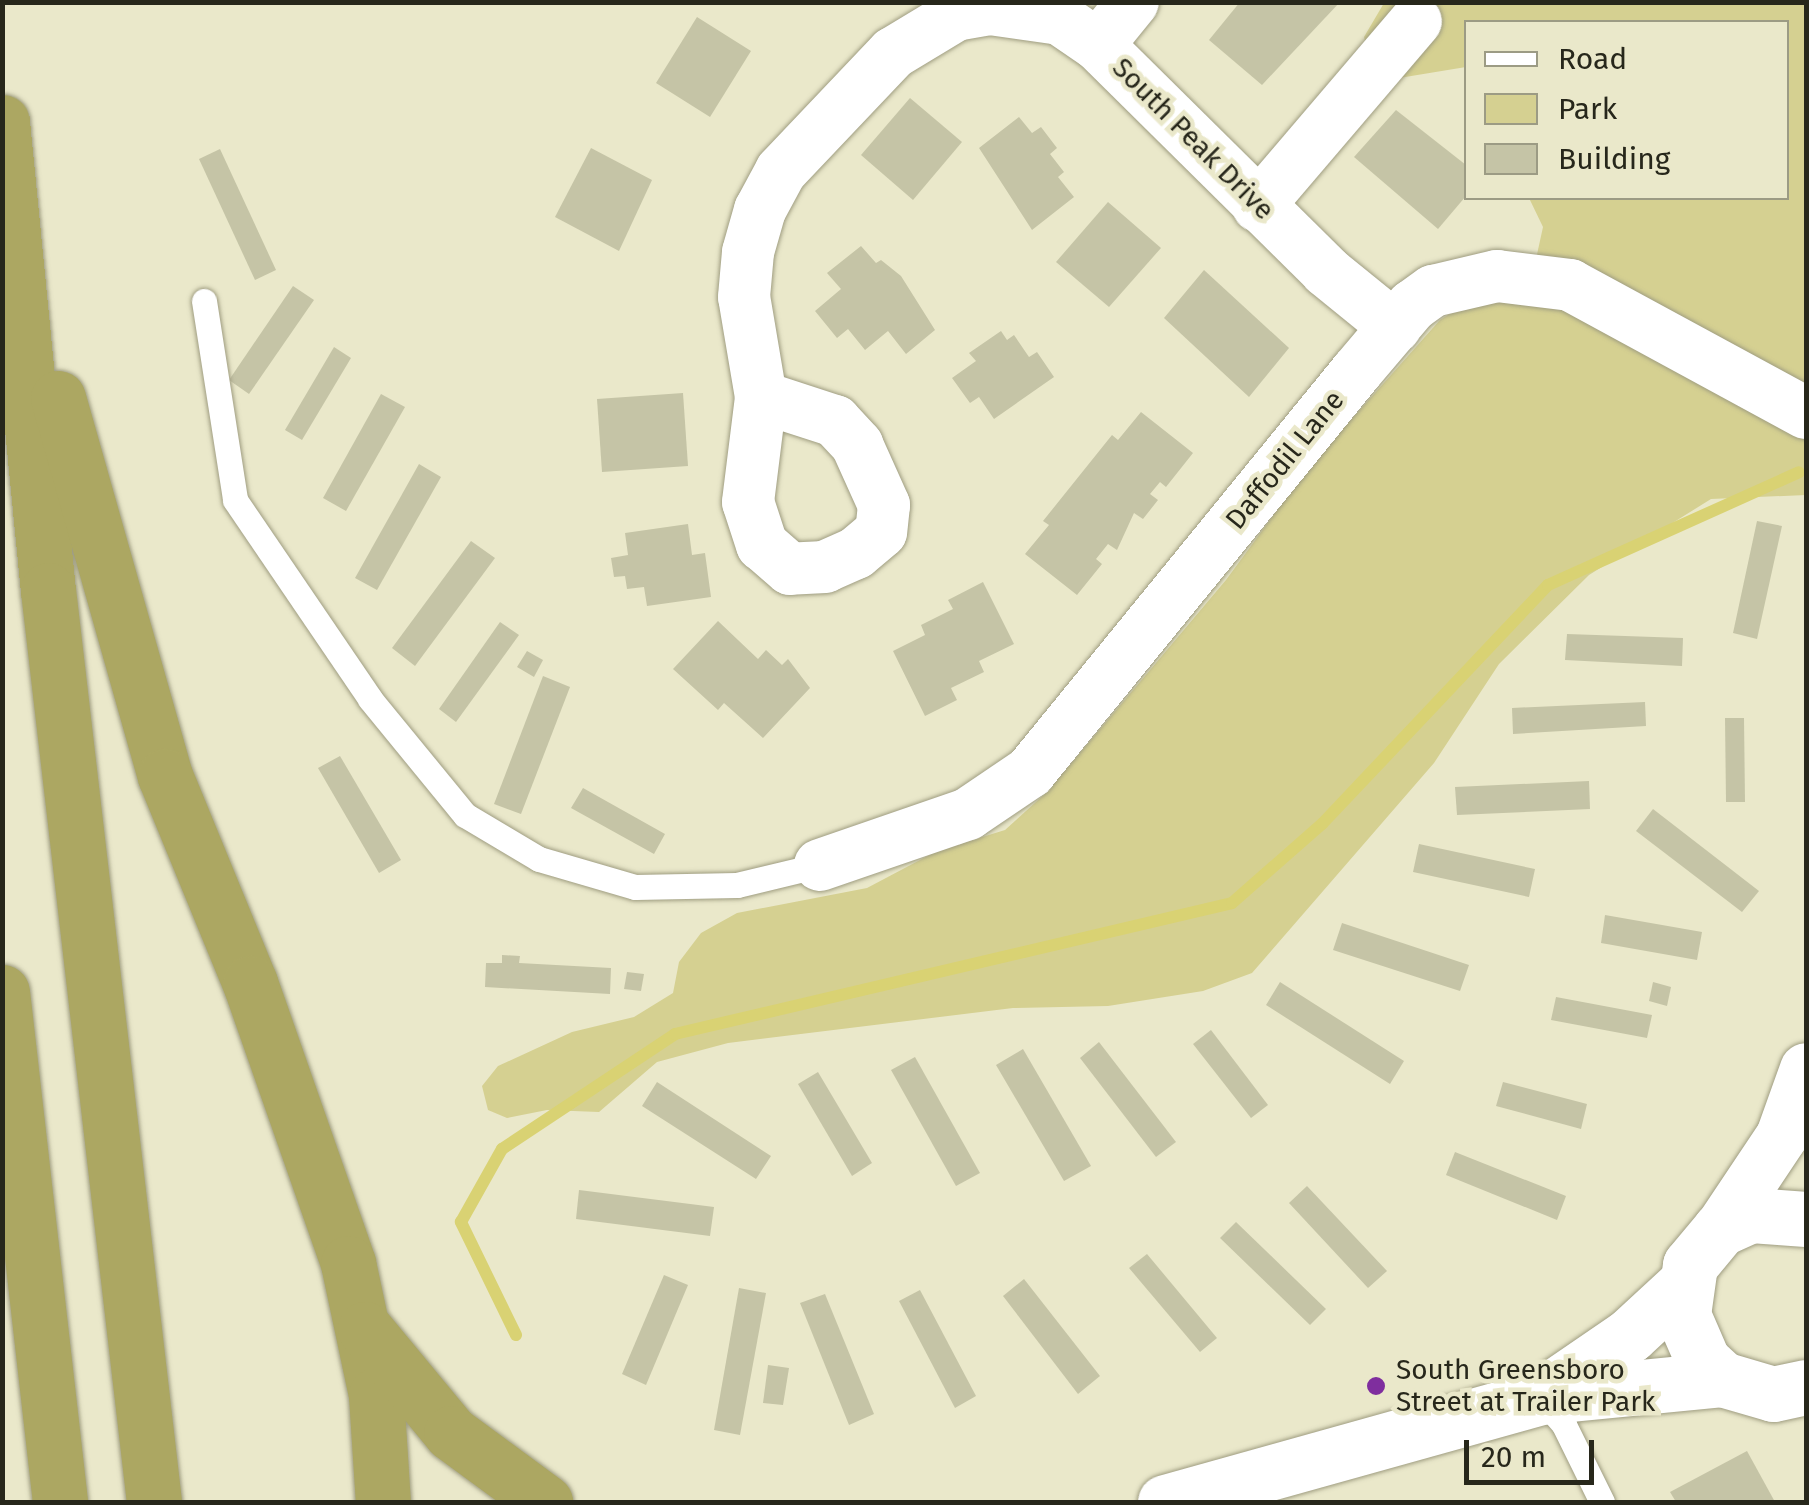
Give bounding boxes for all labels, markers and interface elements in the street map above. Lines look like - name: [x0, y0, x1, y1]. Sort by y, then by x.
- legend: [1464, 20, 1789, 200]
- text: Road: [1558, 41, 1627, 77]
- street label: South Peak Drive: [1105, 51, 1281, 227]
- text: Park: [1558, 91, 1617, 127]
- text: Building: [1558, 141, 1670, 177]
- street label: Daffodil Lane: [1219, 384, 1351, 536]
- place label: South Greensboro Street at Trailer Park: [1396, 1353, 1655, 1419]
- marker: South Greensboro Street at Trailer Park: [1365, 1375, 1387, 1397]
- scale bar: [1469, 1420, 1599, 1482]
- text: 20 m: [1481, 1439, 1546, 1475]

